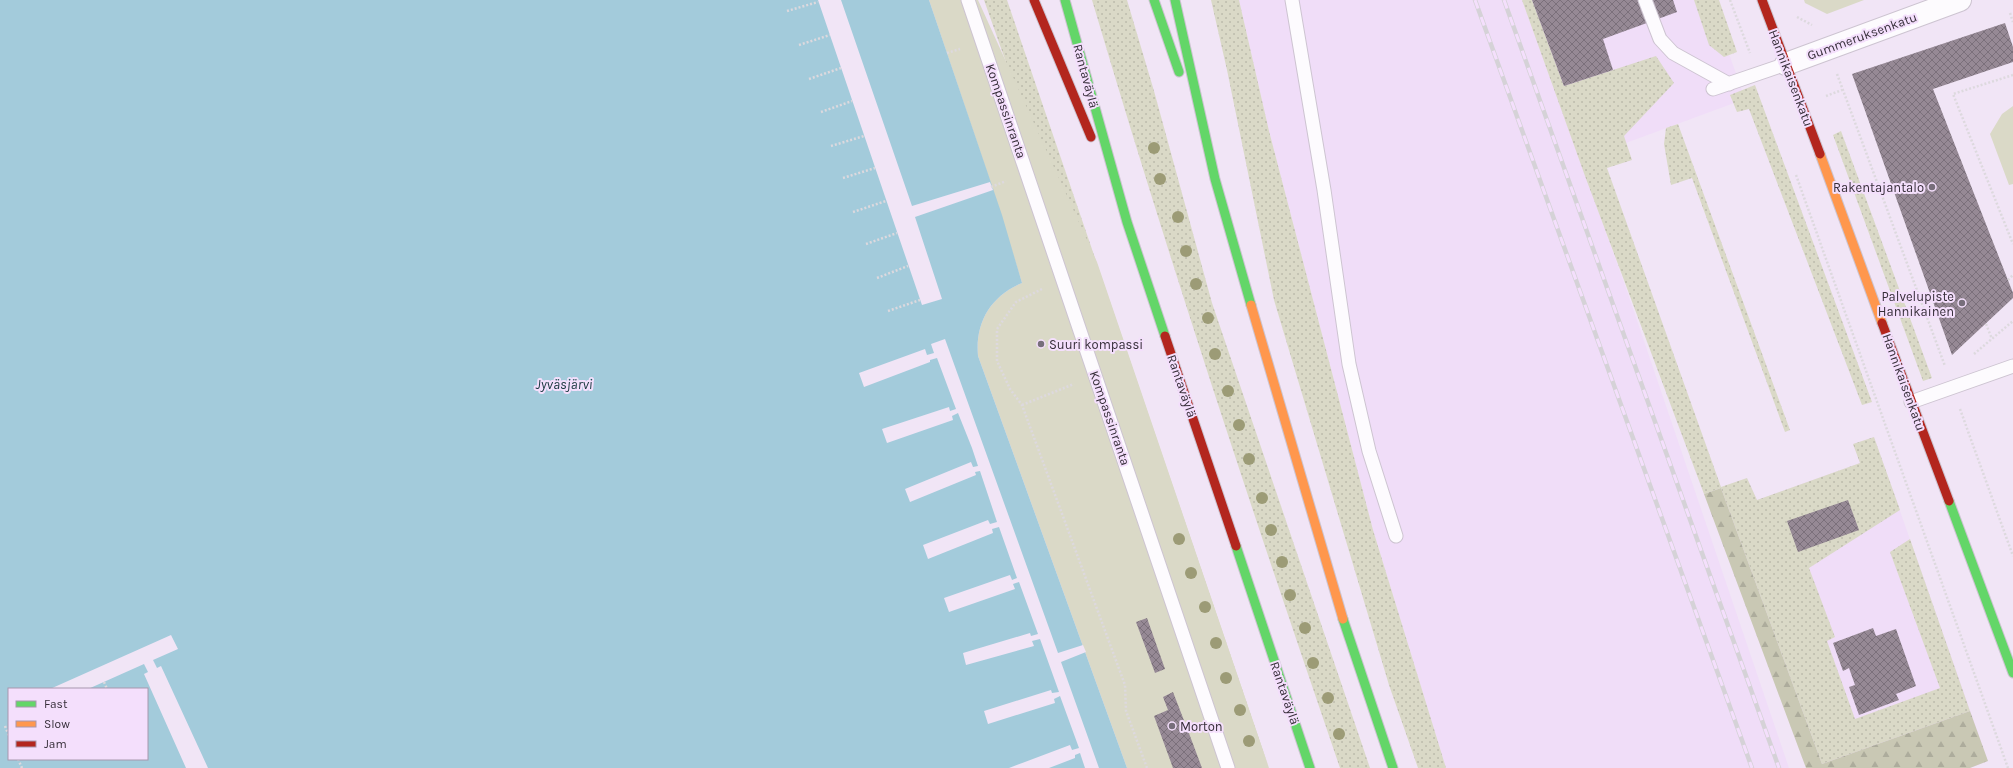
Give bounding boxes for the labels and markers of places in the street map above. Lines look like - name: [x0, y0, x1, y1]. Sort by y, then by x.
- place label: Rakentajantalo: [1833, 180, 1924, 195]
- marker: Rakentajantalo: [1927, 182, 1937, 192]
- place label: Palvelupiste Hannikainen: [1878, 289, 1954, 319]
- marker: Palvelupiste Hannikainen: [1957, 298, 1967, 308]
- place label: Suuri kompassi: [1049, 337, 1143, 352]
- marker: Suuri kompassi: [1036, 339, 1046, 349]
- place label: Morton: [1180, 719, 1223, 734]
- marker: Morton: [1167, 721, 1177, 731]

